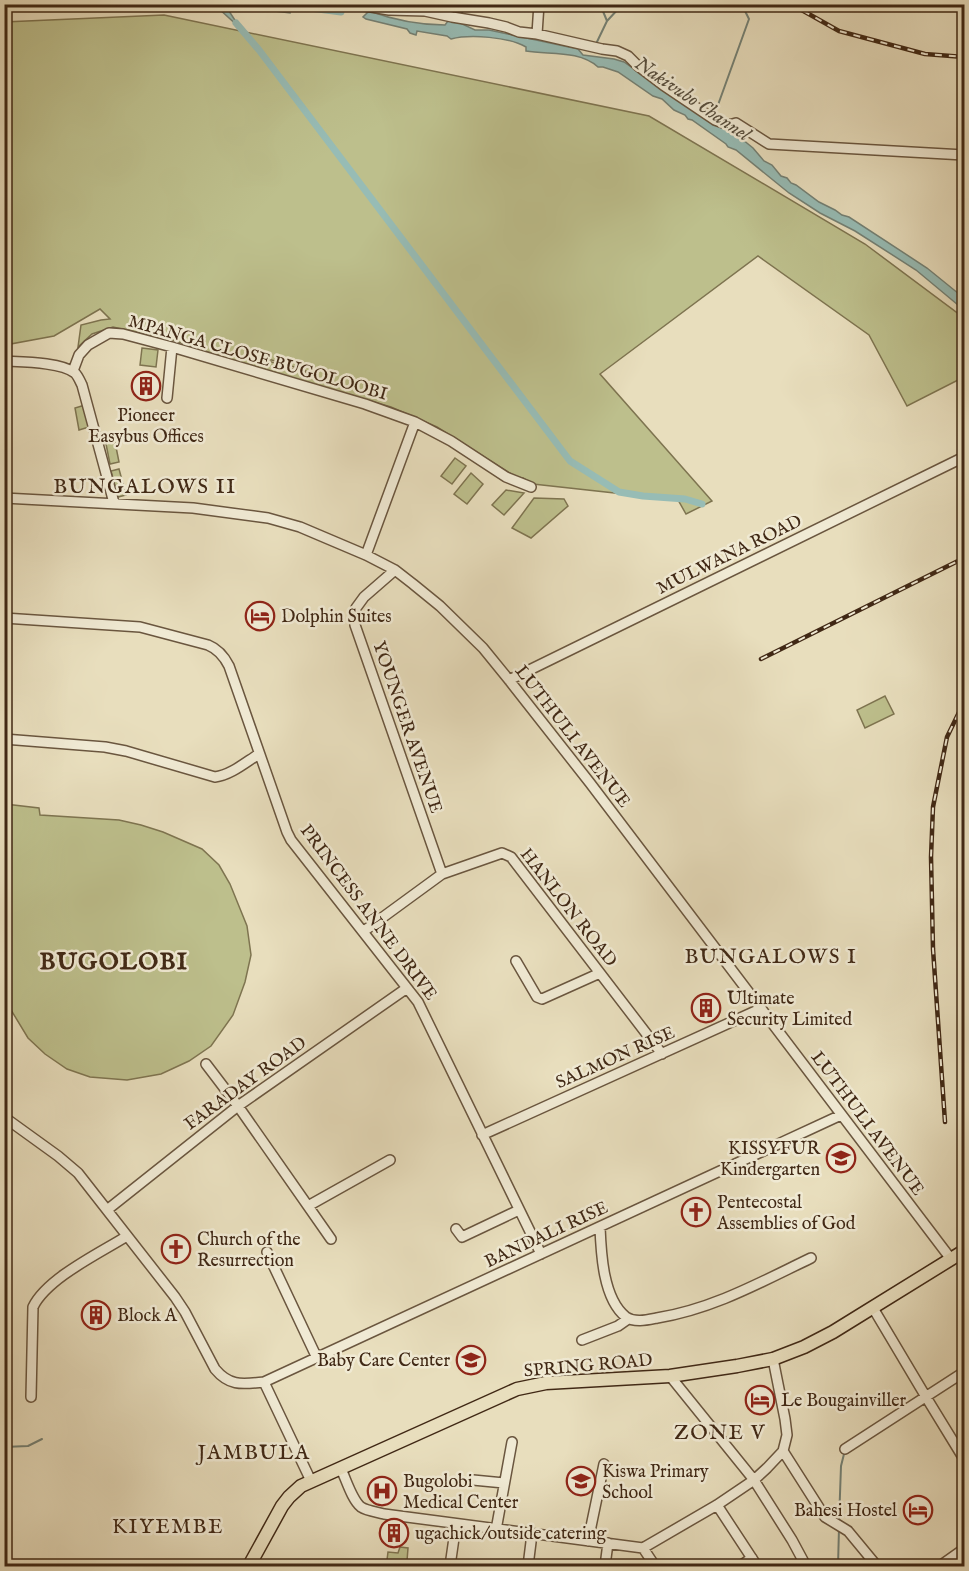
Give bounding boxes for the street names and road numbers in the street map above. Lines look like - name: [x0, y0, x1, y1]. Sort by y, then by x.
- street label: MPANGA CLOSE BUGOLOOBI: [125, 310, 390, 407]
- street label: MULWANA ROAD: [653, 510, 806, 600]
- street label: YOUNGER AVENUE: [366, 638, 447, 817]
- street label: LUTHULI AVENUE: [509, 661, 635, 813]
- street label: PRINCESS ANNE DRIVE: [294, 820, 441, 1005]
- street label: HANLON ROAD: [514, 844, 621, 972]
- street label: SALMON RISE: [552, 1022, 679, 1095]
- street label: FARADAY ROAD: [180, 1032, 311, 1136]
- street label: LUTHULI AVENUE: [805, 1047, 929, 1201]
- street label: BANDALI RISE: [481, 1197, 612, 1274]
- street label: SPRING ROAD: [523, 1349, 653, 1384]

